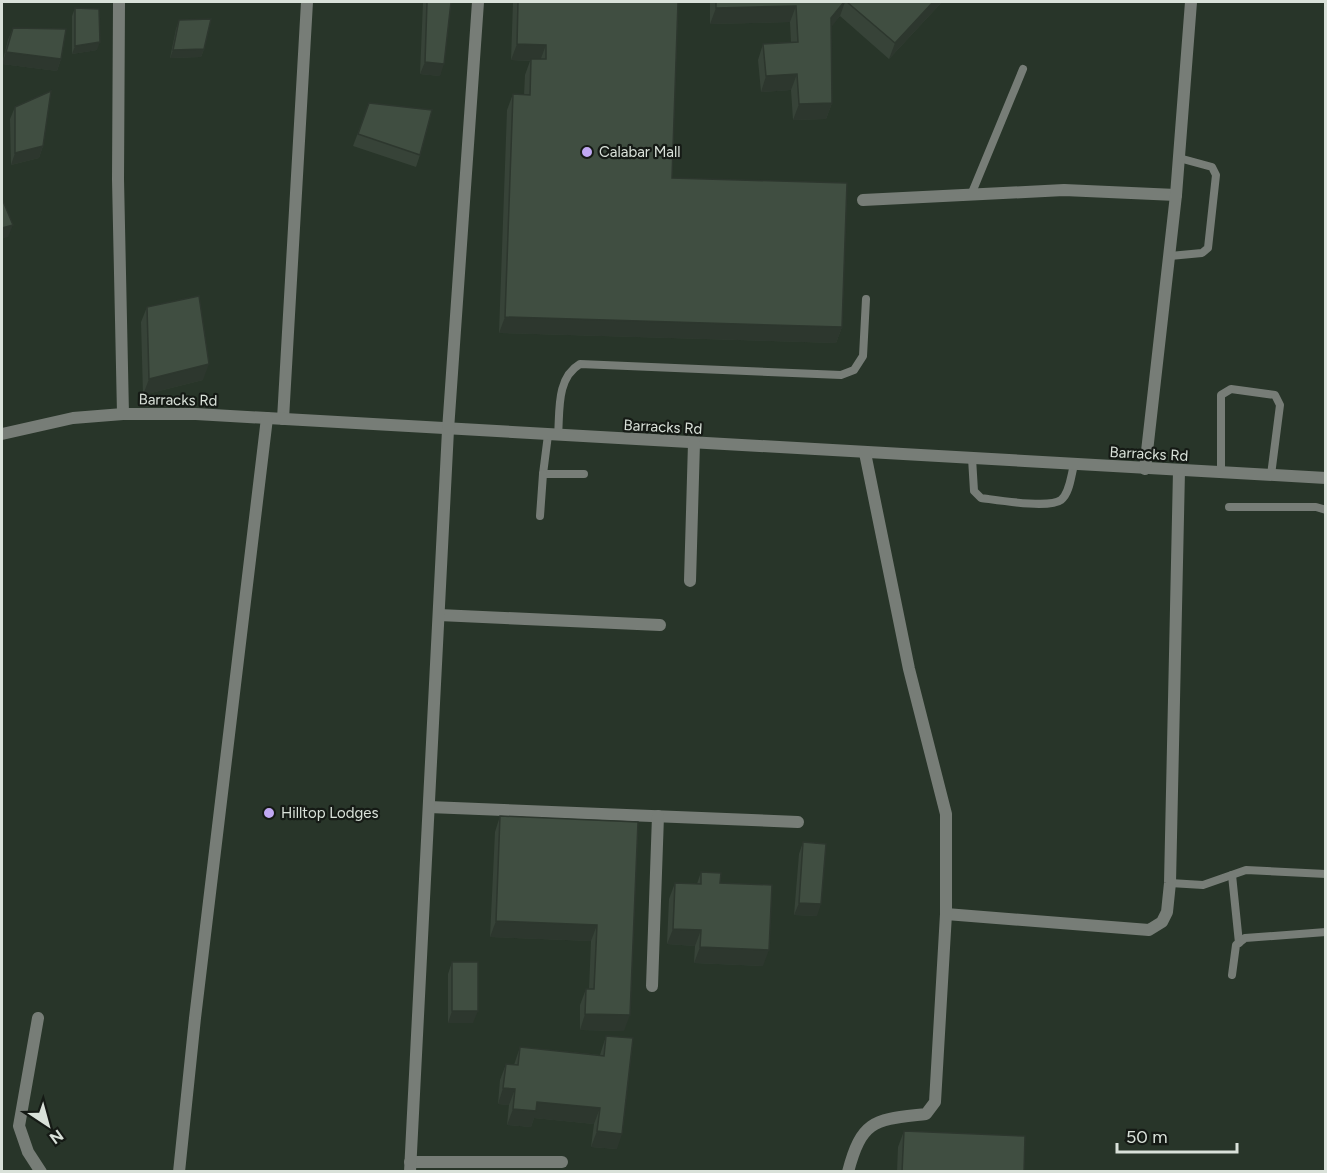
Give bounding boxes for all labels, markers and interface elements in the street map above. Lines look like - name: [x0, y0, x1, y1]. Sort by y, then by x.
- place label: Calabar Mall: [599, 143, 681, 161]
- marker: Calabar Mall: [580, 145, 594, 159]
- street label: Barracks Rd: [138, 390, 218, 410]
- street label: Barracks Rd: [623, 416, 703, 438]
- street label: Barracks Rd: [1109, 443, 1189, 465]
- place label: Hilltop Lodges: [281, 804, 379, 822]
- marker: Hilltop Lodges: [262, 806, 276, 820]
- north arrow: [18, 1095, 78, 1155]
- scale bar: [1117, 1116, 1237, 1154]
- text: N: [46, 1125, 67, 1148]
- text: 50 m: [1126, 1126, 1168, 1148]

